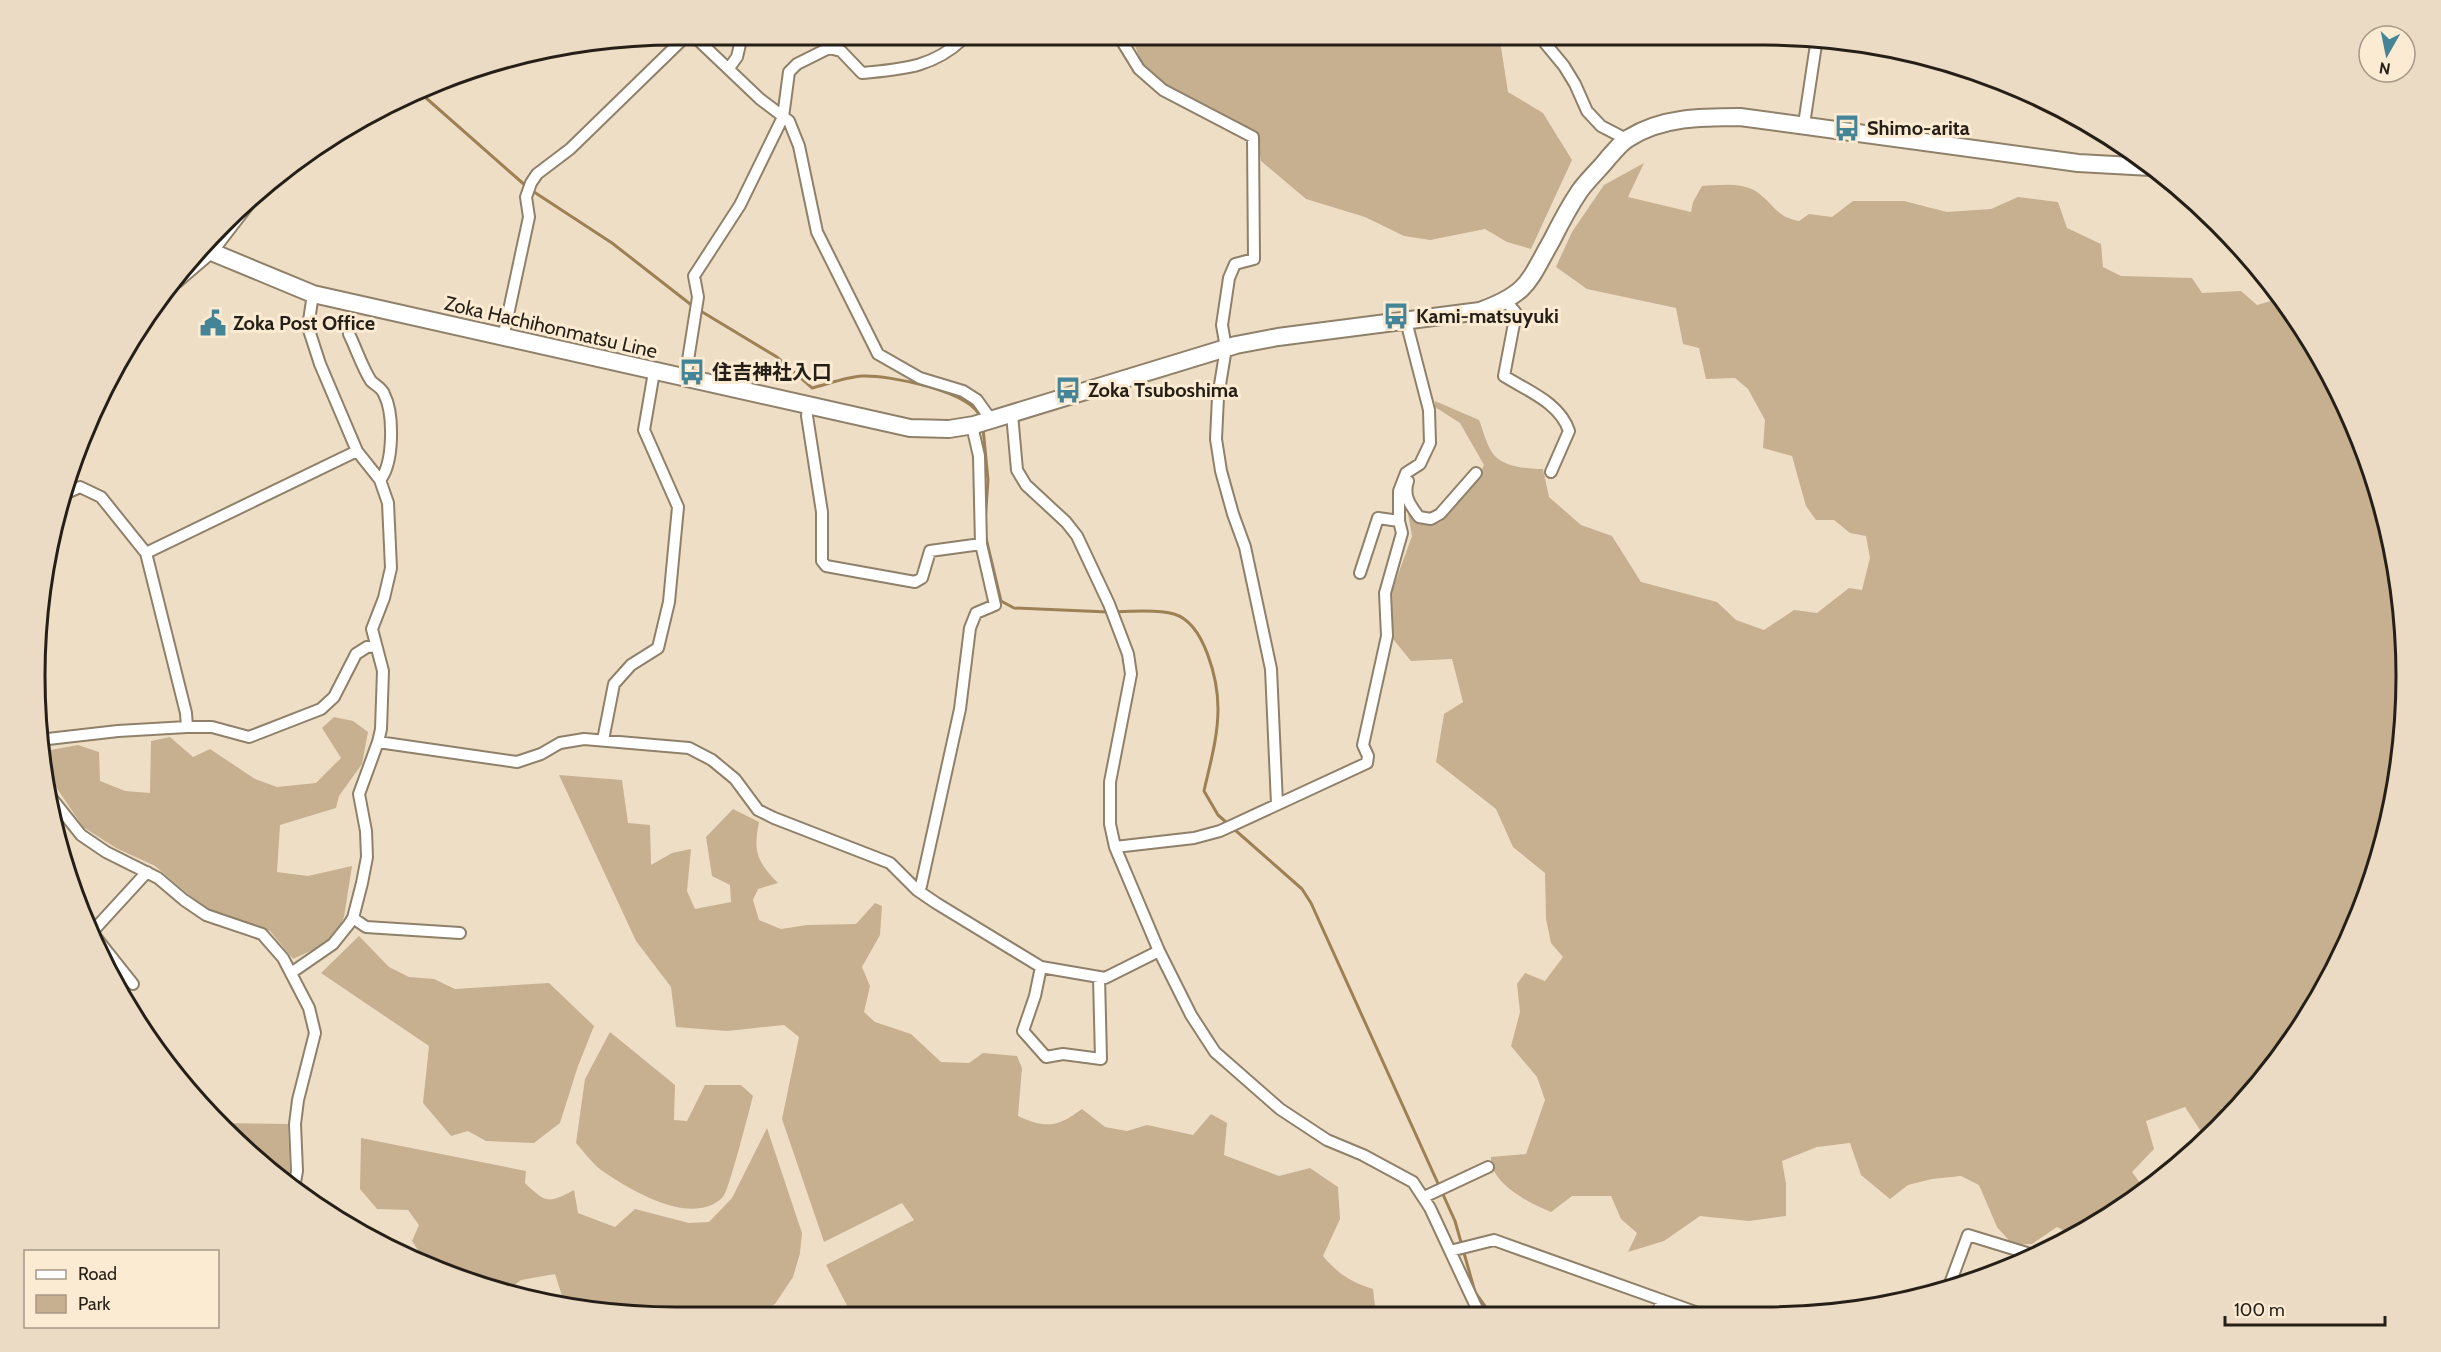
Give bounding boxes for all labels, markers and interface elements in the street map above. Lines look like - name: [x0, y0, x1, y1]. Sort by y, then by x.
- north arrow: [2357, 24, 2417, 84]
- text: N: [2378, 58, 2392, 79]
- bus stop icon: Shimo-arita: [1832, 113, 1862, 143]
- place label: Shimo-arita: [1867, 116, 1970, 140]
- street label: Zoka Hachihonmatsu Line: [442, 291, 660, 363]
- bus stop icon: Kami-matsuyuki: [1381, 301, 1411, 331]
- place label: Kami-matsuyuki: [1416, 304, 1559, 328]
- public building icon: Zoka Post Office: [198, 308, 228, 338]
- place label: Zoka Post Office: [233, 311, 375, 335]
- bus stop icon: 住吉神社入口: [677, 357, 707, 387]
- place label: 住吉神社入口: [712, 360, 832, 384]
- bus stop icon: Zoka Tsuboshima: [1053, 375, 1083, 405]
- place label: Zoka Tsuboshima: [1088, 378, 1238, 402]
- legend: [24, 1250, 219, 1328]
- text: Road: [78, 1263, 117, 1285]
- scale bar: [2225, 1289, 2386, 1327]
- text: Park: [78, 1293, 111, 1315]
- text: 100 m: [2234, 1299, 2285, 1321]

